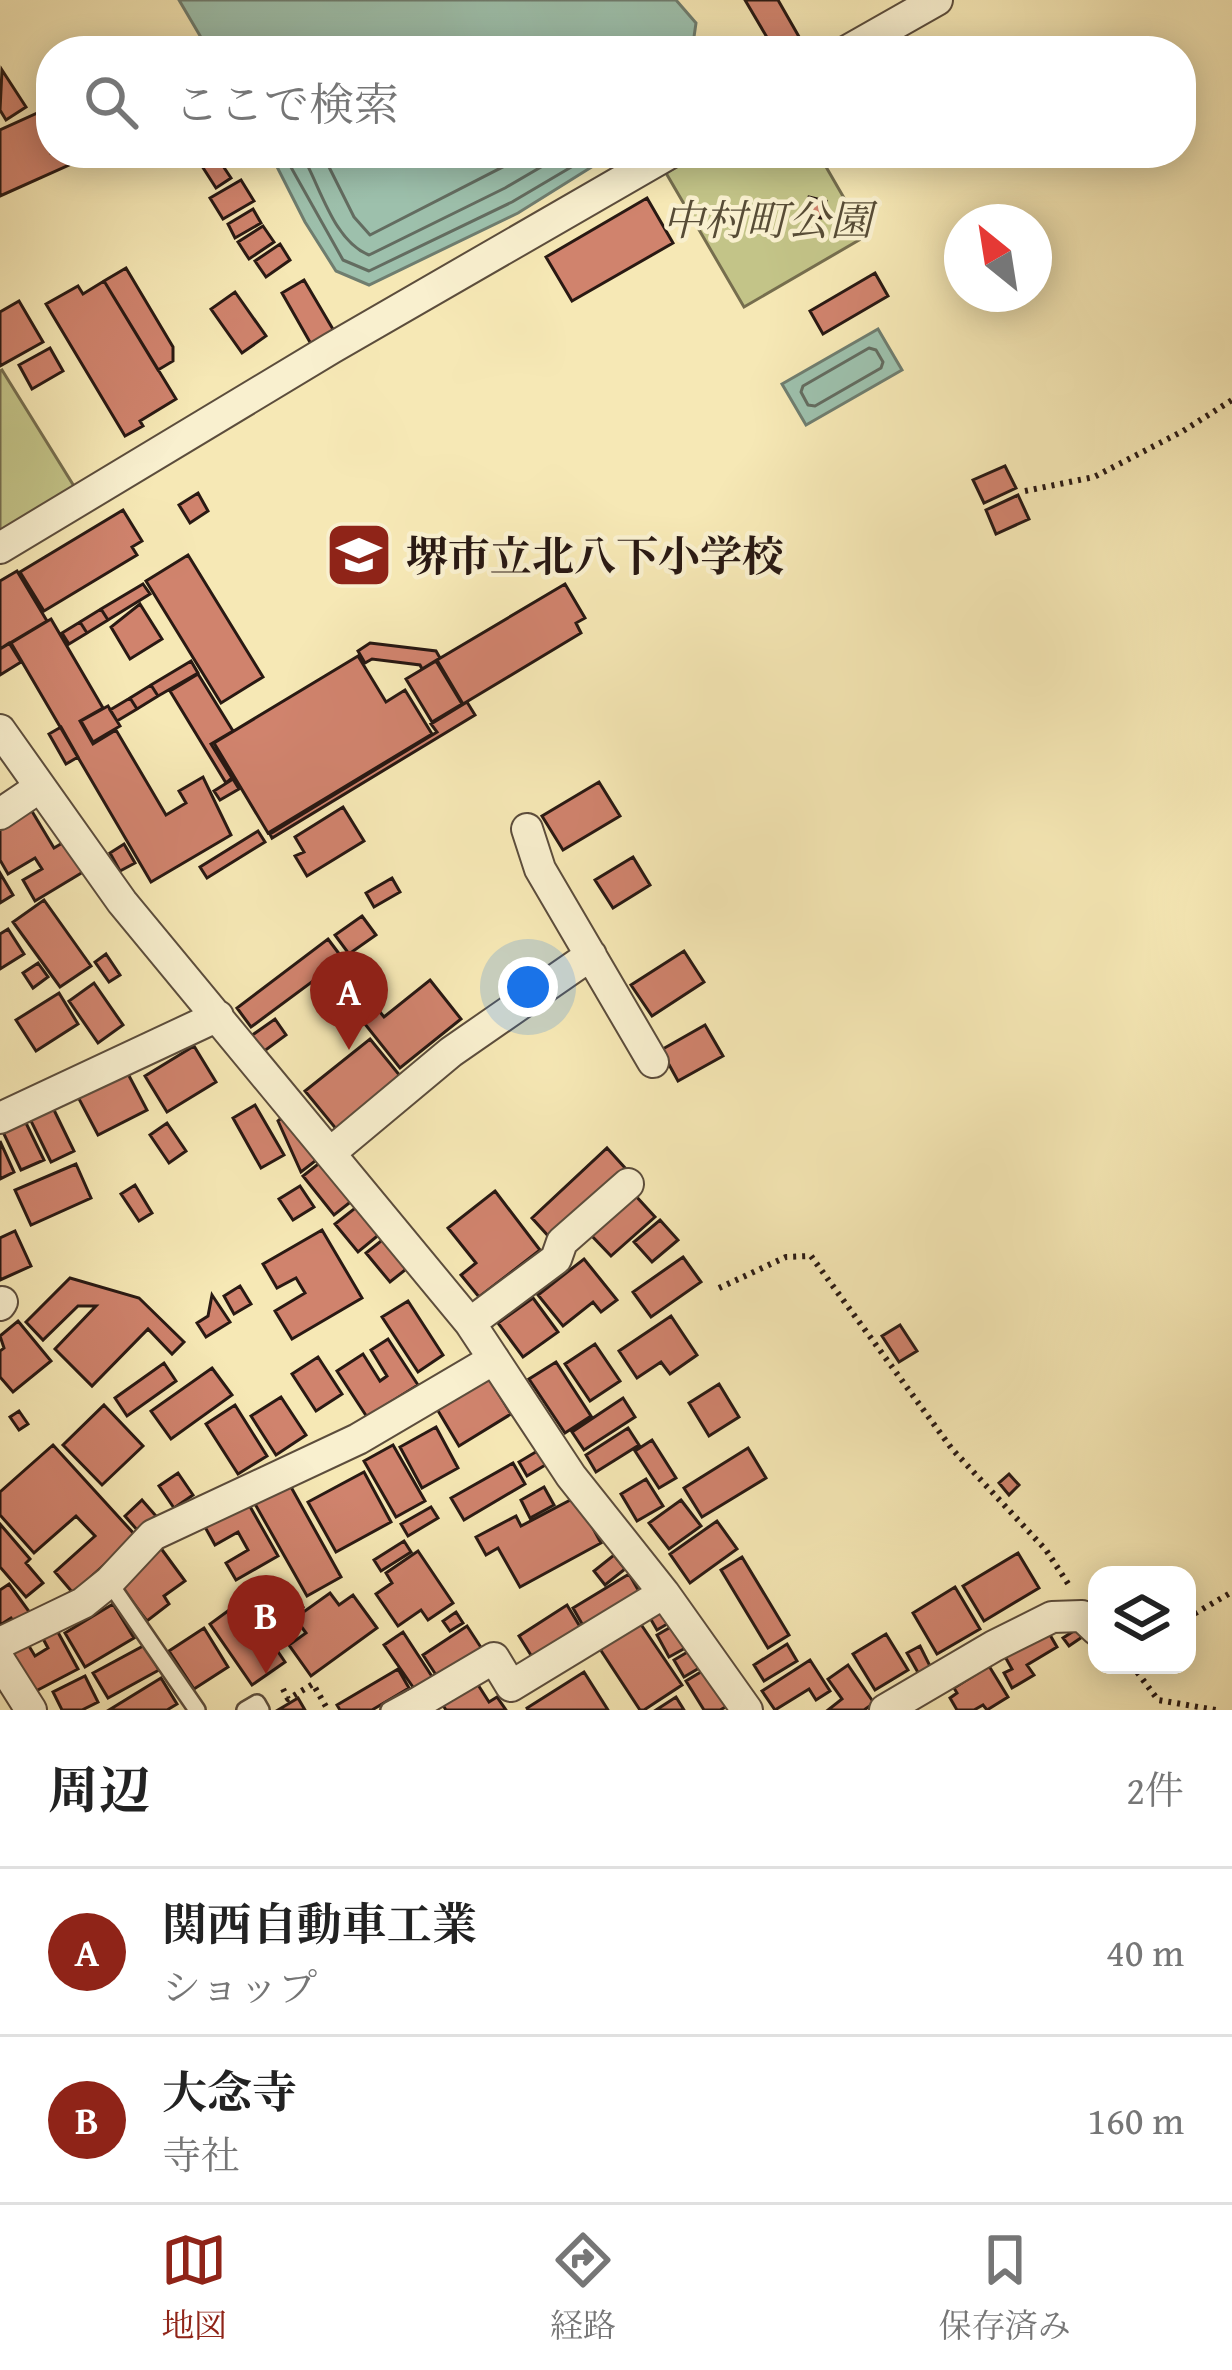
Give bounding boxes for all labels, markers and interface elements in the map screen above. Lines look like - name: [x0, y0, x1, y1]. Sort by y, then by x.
- search box: [36, 36, 1196, 168]
- icon: search: [78, 69, 144, 135]
- text: ここで検索: [174, 71, 399, 136]
- park label: 中村町公園: [662, 189, 878, 250]
- north arrow: [944, 204, 1052, 312]
- school or university icon: 堺市立北八下小学校: [324, 520, 394, 590]
- place label: 堺市立北八下小学校: [406, 525, 784, 586]
- pin: A: [310, 951, 388, 1050]
- your location: [498, 957, 558, 1017]
- map controls: [1088, 1566, 1196, 1674]
- button: layers: [1088, 1566, 1196, 1674]
- pin: B: [227, 1575, 305, 1674]
- text: 周辺: [48, 1752, 150, 1827]
- text: 2件: [1126, 1761, 1184, 1818]
- text: 関西自動車工業: [162, 1891, 477, 1956]
- text: A: [75, 1923, 99, 1980]
- text: 40 m: [1106, 1923, 1184, 1980]
- text: ショップ: [162, 1958, 317, 2015]
- text: 大念寺: [162, 2059, 297, 2124]
- text: B: [75, 2091, 99, 2148]
- text: 160 m: [1087, 2091, 1184, 2148]
- text: 寺社: [162, 2126, 240, 2183]
- tab: 地図: [161, 2227, 227, 2349]
- tab: 経路: [550, 2227, 616, 2349]
- tab: 保存済み: [939, 2227, 1071, 2349]

